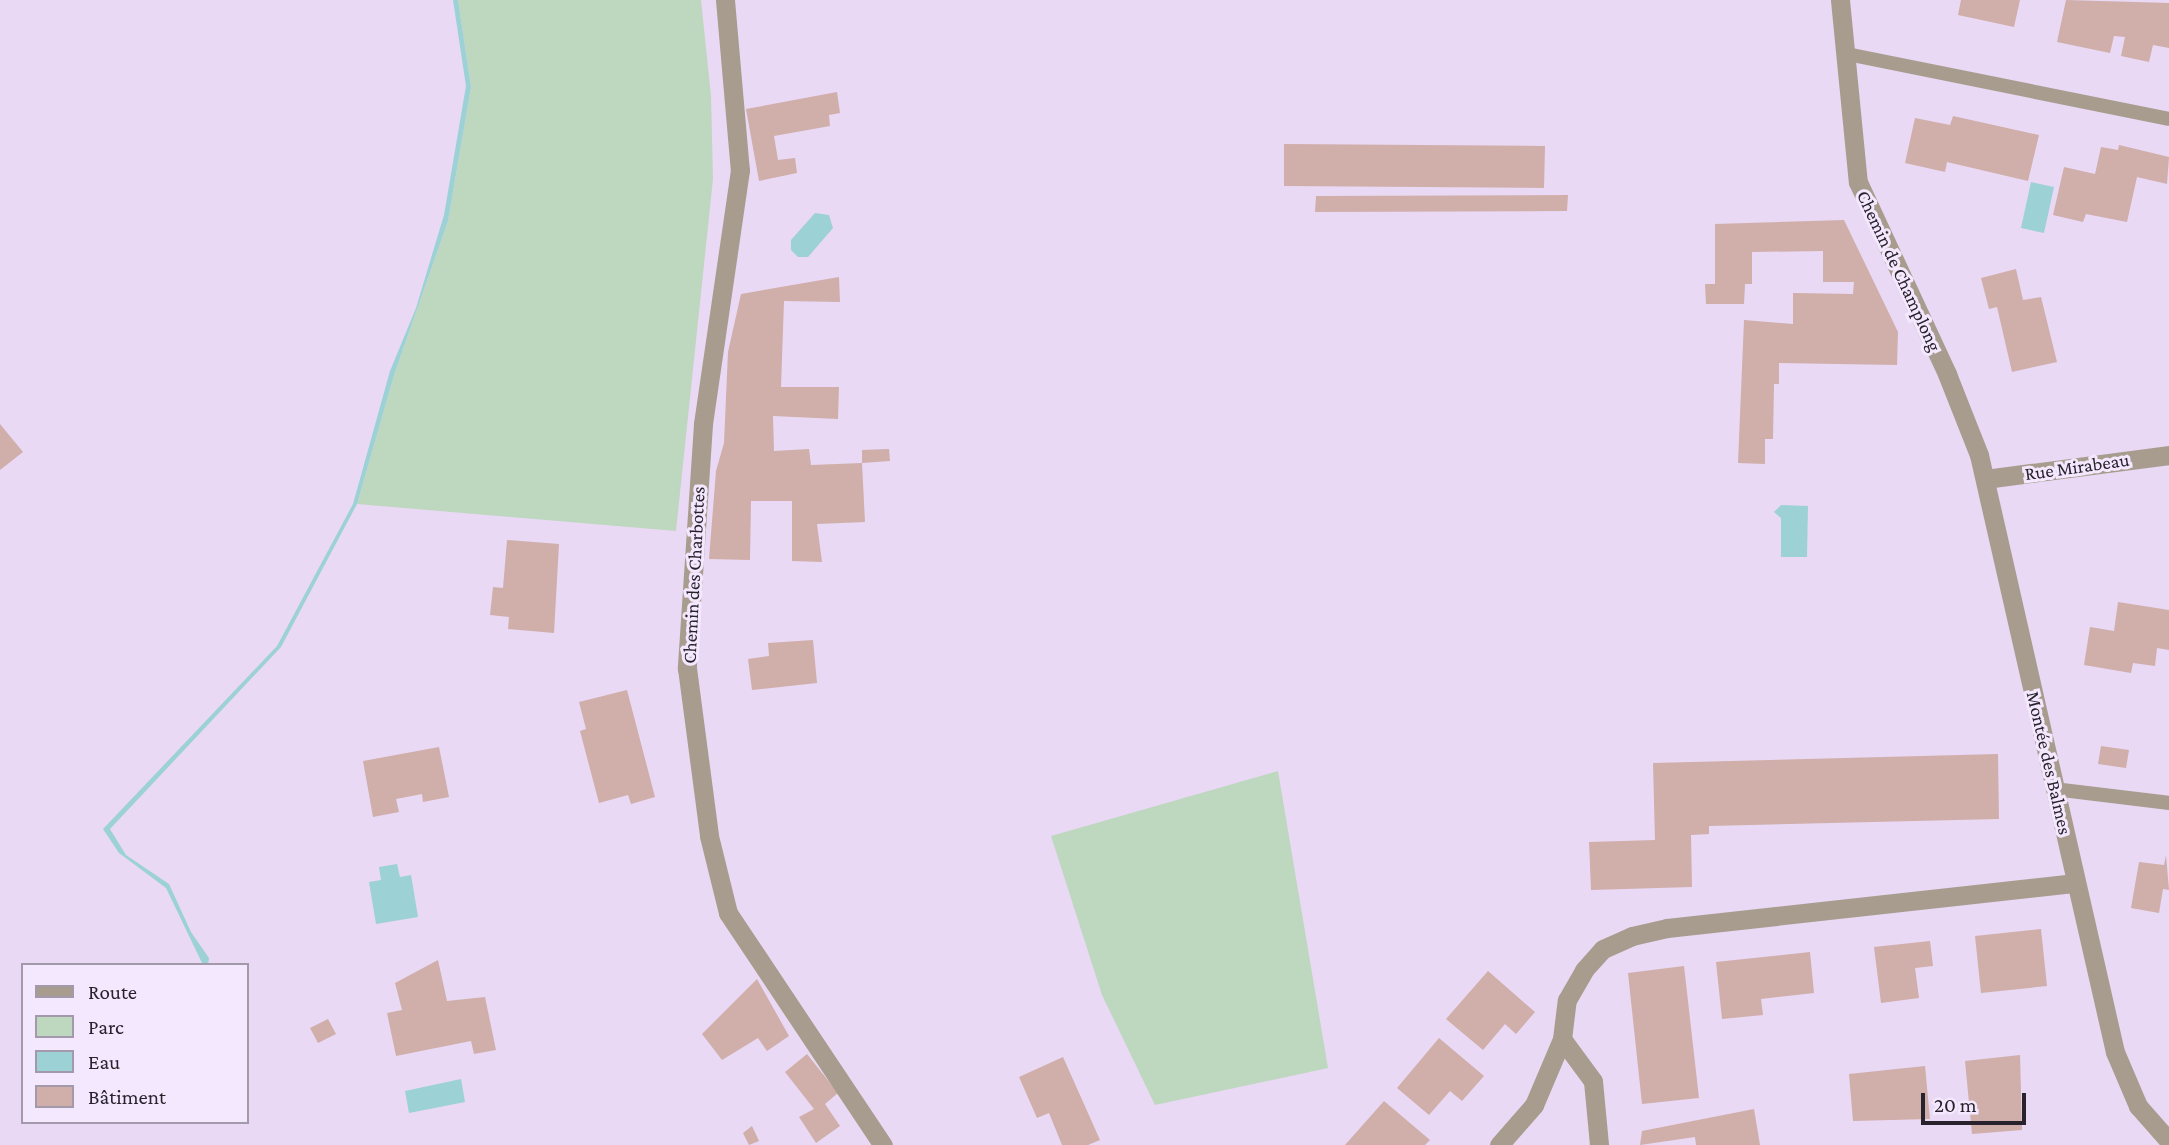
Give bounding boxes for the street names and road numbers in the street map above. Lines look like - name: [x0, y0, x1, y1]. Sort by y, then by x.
- street label: Chemin de Champlong: [1852, 187, 1946, 355]
- street label: Rue Mirabeau: [2023, 448, 2131, 486]
- street label: Chemin des Charbottes: [678, 486, 710, 664]
- street label: Montée des Balmes: [2021, 689, 2077, 837]

